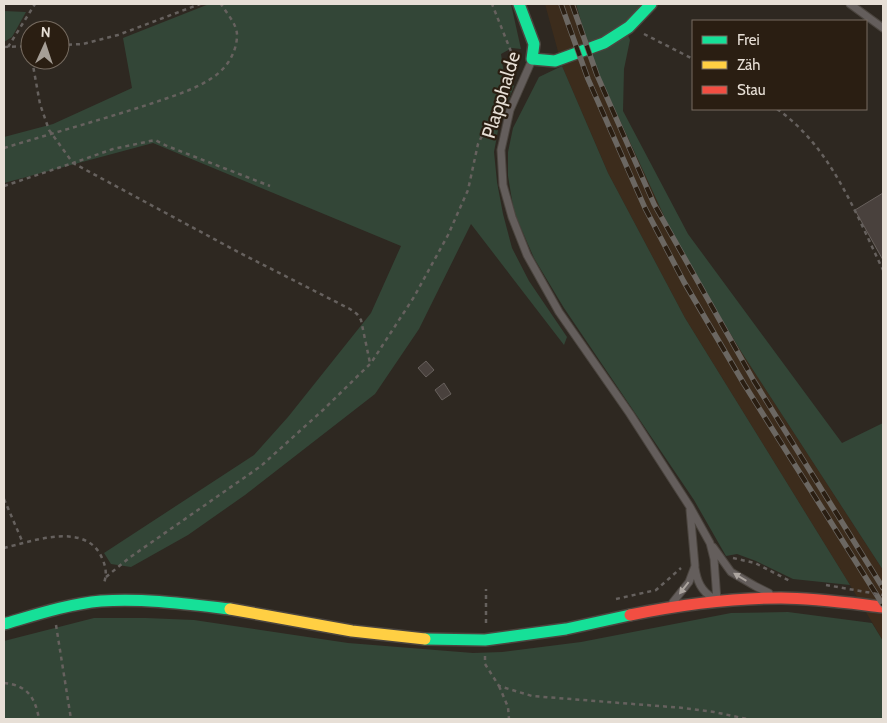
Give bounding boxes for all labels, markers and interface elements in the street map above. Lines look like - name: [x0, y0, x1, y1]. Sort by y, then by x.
- north arrow: [20, 20, 70, 70]
- legend: [692, 20, 867, 110]
- text: N: [40, 23, 51, 41]
- text: Frei: [737, 31, 760, 49]
- street label: Plapphalde: [477, 49, 525, 141]
- text: Zäh: [737, 56, 760, 74]
- text: Stau: [737, 81, 766, 99]
- one-way arrow: [733, 573, 746, 582]
- one-way arrow: [679, 581, 689, 595]

